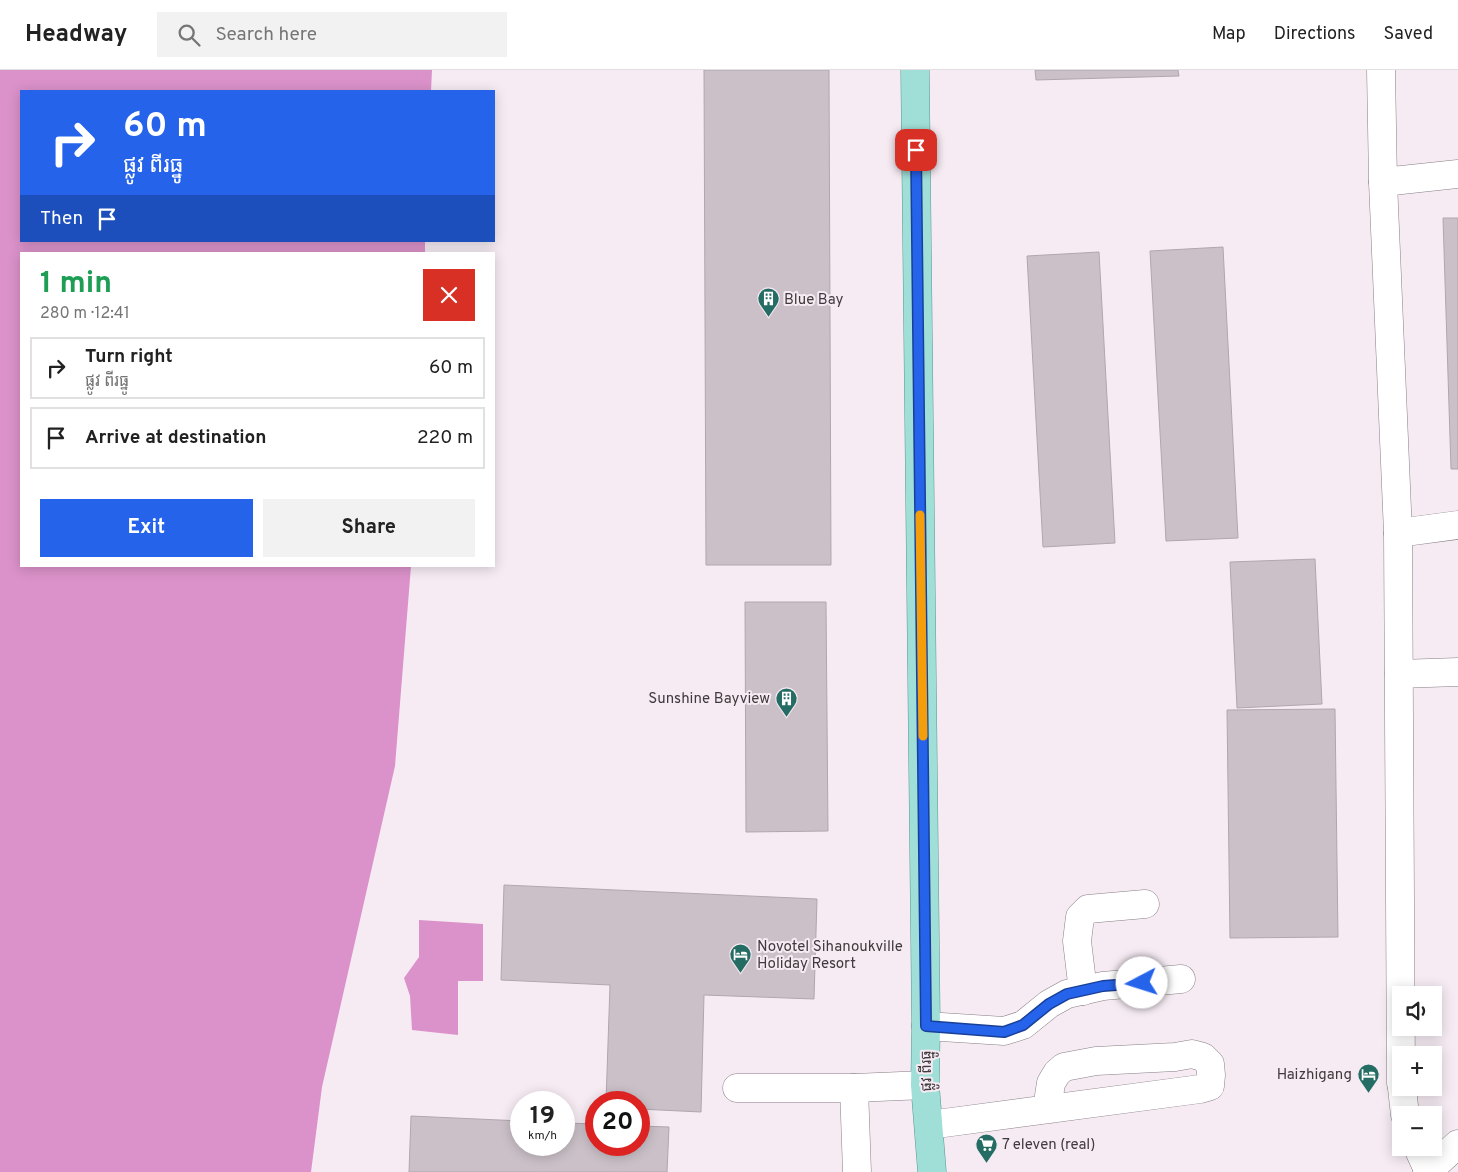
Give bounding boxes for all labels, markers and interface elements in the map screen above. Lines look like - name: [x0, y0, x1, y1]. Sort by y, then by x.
- search box: [157, 12, 507, 57]
- text: Headway: [25, 20, 127, 50]
- icon: search: [175, 21, 203, 49]
- text: Search here: [215, 23, 317, 47]
- text: Map: [1212, 23, 1246, 46]
- text: Directions: [1274, 23, 1356, 46]
- text: Saved: [1384, 23, 1433, 46]
- text: 60 m: [123, 105, 207, 149]
- icon: right: [40, 110, 105, 175]
- pin: [895, 129, 937, 171]
- icon: arrive: [902, 136, 930, 164]
- text: ផ្លូវ ពីរធ្នូ: [123, 153, 184, 180]
- icon: arrive: [93, 205, 121, 233]
- text: Then: [40, 207, 83, 231]
- text: 1 min: [40, 266, 112, 303]
- button: close: [423, 269, 475, 321]
- building icon: Blue Bay: [756, 287, 780, 318]
- place label: Blue Bay: [784, 291, 844, 310]
- text: 280 m · 12:41: [40, 304, 130, 324]
- text: Turn right: [85, 345, 173, 369]
- icon: right: [42, 354, 70, 382]
- text: 60 m: [429, 356, 473, 380]
- text: ផ្លូវ ពីរធ្នូ: [85, 372, 129, 392]
- icon: arrive: [42, 424, 70, 452]
- text: Arrive at destination: [85, 426, 266, 450]
- text: 220 m: [417, 426, 473, 450]
- button: Exit: [40, 499, 253, 557]
- button: Share: [263, 499, 475, 557]
- building icon: Sunshine Bayview: [774, 686, 798, 717]
- place label: Sunshine Bayview: [648, 690, 770, 709]
- place label: Novotel Sihanoukville Holiday Resort: [757, 938, 903, 974]
- hotel icon: Novotel Sihanoukville Holiday Resort: [729, 943, 753, 974]
- position arrow: [1115, 956, 1167, 1008]
- map controls: [1392, 986, 1442, 1156]
- button: sound: [1392, 986, 1442, 1036]
- button: +: [1392, 1046, 1442, 1096]
- street label: ផ្លូវ ពីរធ្នូ: [917, 1050, 940, 1092]
- hotel icon: Haizhigang: [1356, 1062, 1380, 1093]
- place label: Haizhigang: [1277, 1066, 1352, 1085]
- speed limit sign: 20: [585, 1091, 650, 1156]
- text: 19: [530, 1101, 555, 1133]
- button: −: [1392, 1106, 1442, 1156]
- text: km/h: [528, 1128, 557, 1144]
- supermarket icon: 7 eleven (real): [974, 1132, 998, 1163]
- place label: 7 eleven (real): [1002, 1136, 1095, 1155]

